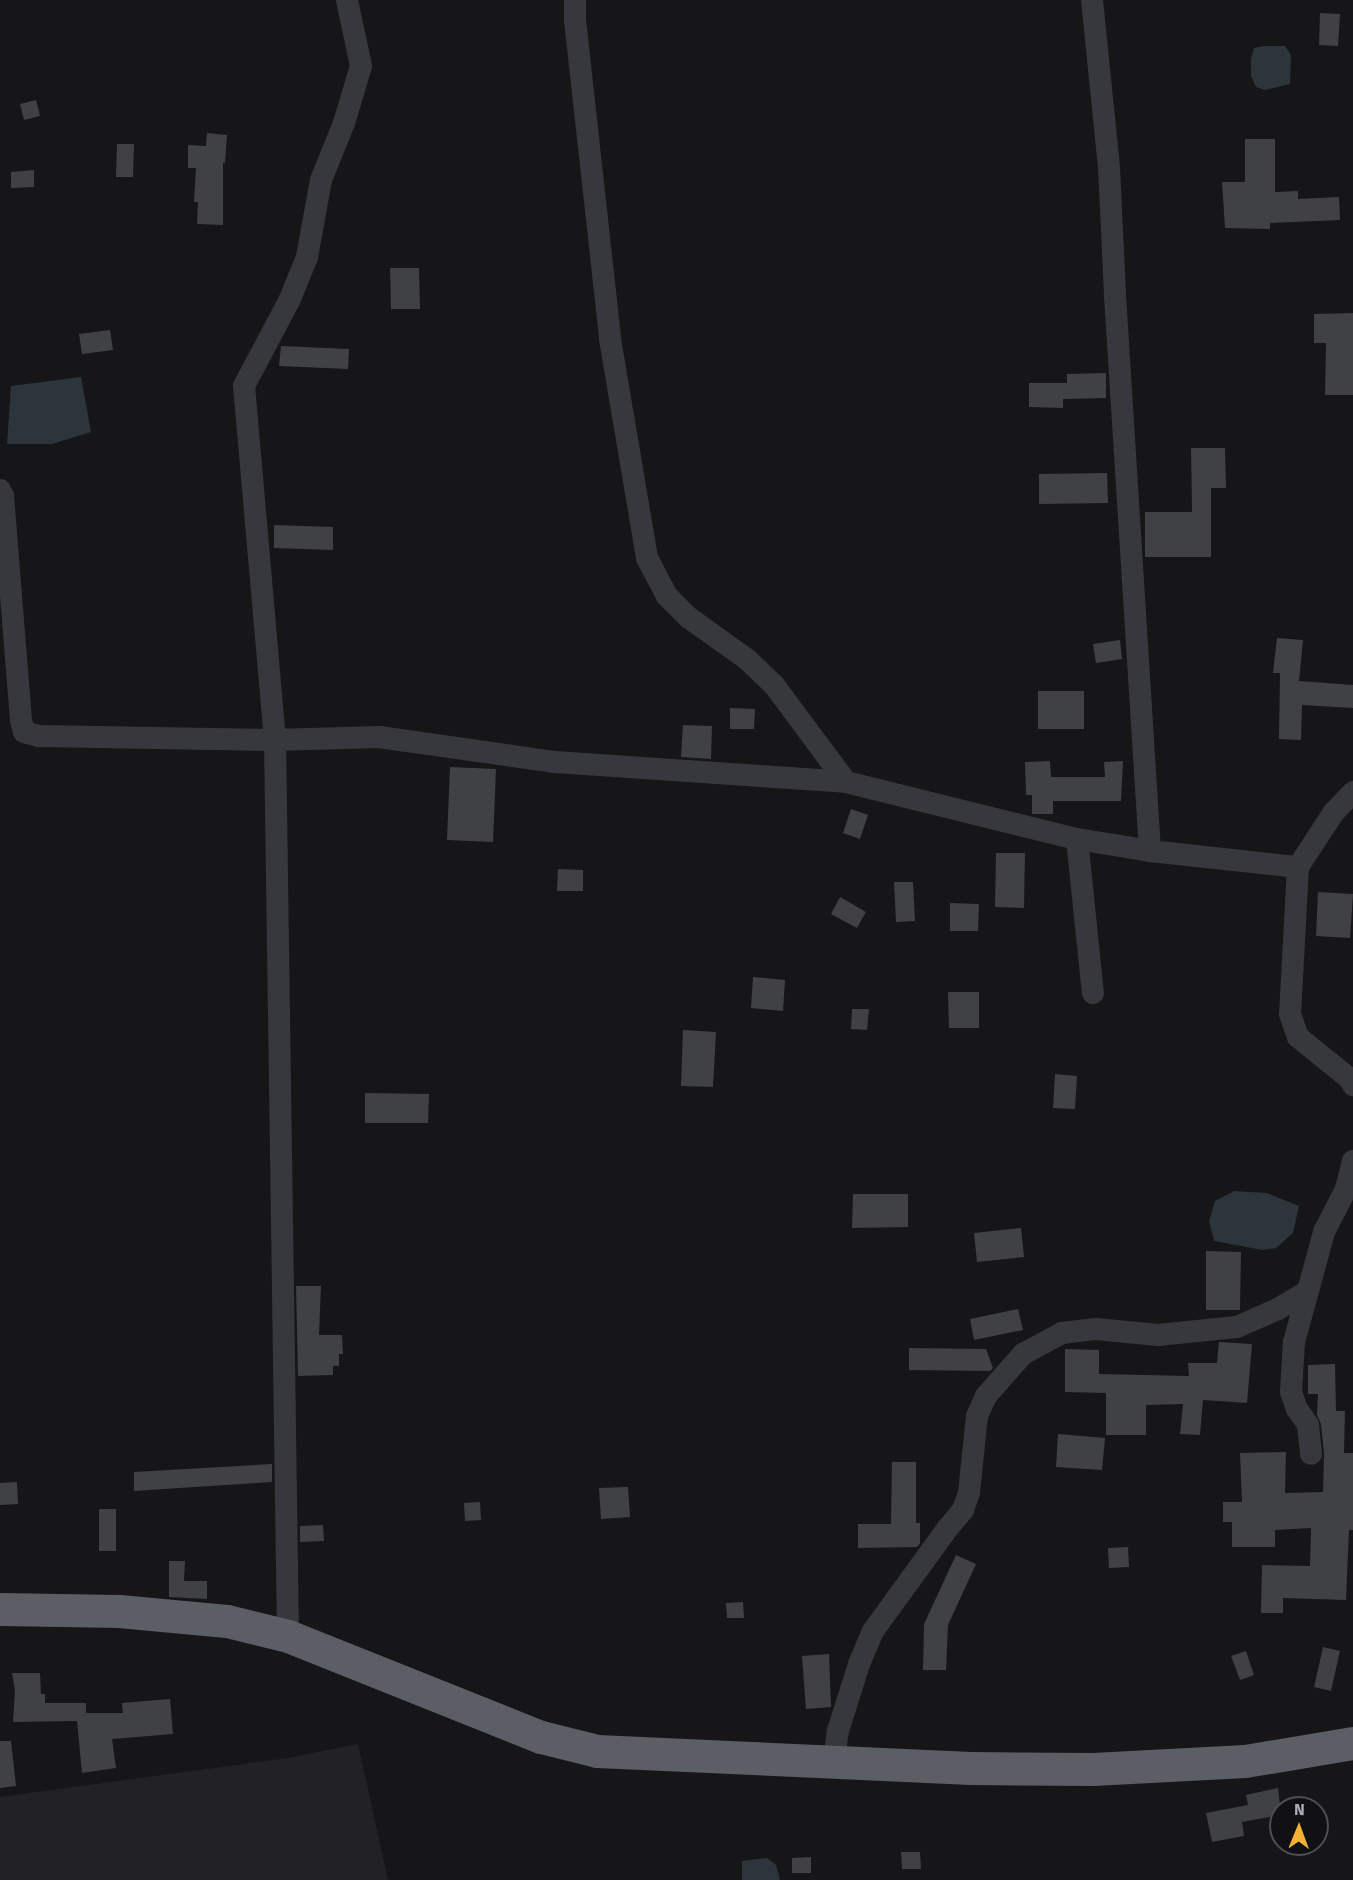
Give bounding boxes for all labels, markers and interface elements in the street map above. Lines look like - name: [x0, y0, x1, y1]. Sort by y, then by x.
- north arrow: [1269, 1796, 1329, 1856]
- text: N: [1294, 1800, 1305, 1819]

